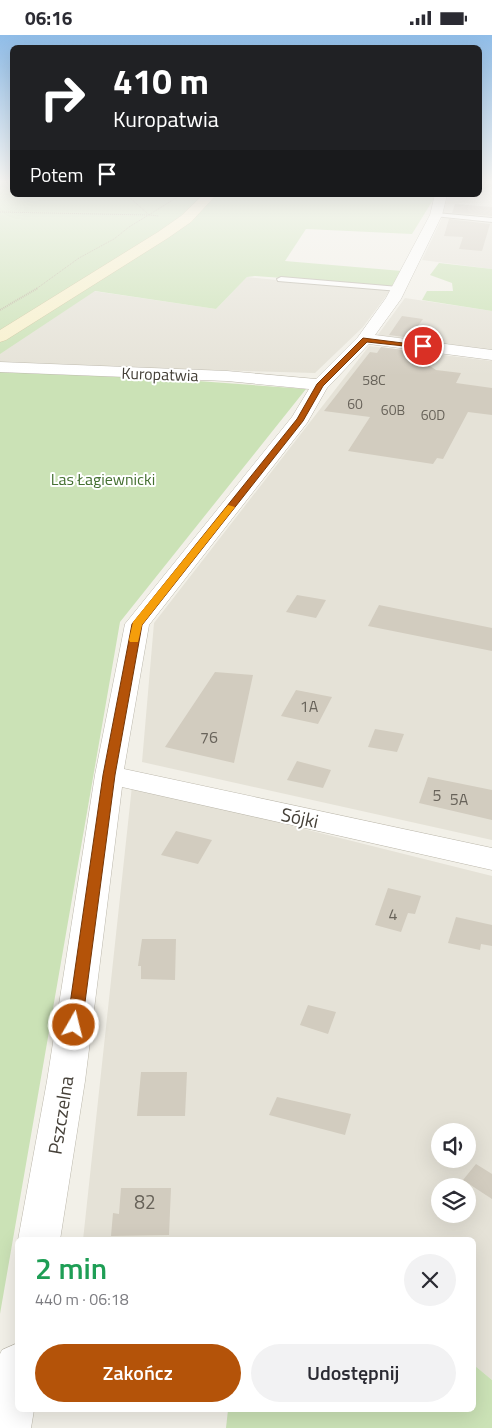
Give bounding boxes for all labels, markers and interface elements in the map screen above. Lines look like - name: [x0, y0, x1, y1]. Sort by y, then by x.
- text: 06:16: [25, 3, 72, 32]
- text: 410 m: [113, 54, 209, 108]
- icon: right: [30, 65, 95, 130]
- text: Kuropatwia: [113, 102, 219, 136]
- text: Potem: [30, 160, 83, 189]
- icon: arrive: [93, 160, 121, 188]
- pin: [402, 325, 444, 367]
- icon: arrive: [409, 332, 437, 360]
- street label: Kuropatwia: [121, 361, 199, 387]
- house number: 58C: [362, 369, 386, 390]
- house number: 60: [347, 393, 363, 414]
- house number: 60B: [381, 399, 405, 420]
- house number: 60D: [421, 404, 445, 425]
- park label: Las Łagiewnicki: [51, 467, 155, 491]
- house number: 1A: [300, 694, 319, 718]
- house number: 76: [200, 725, 218, 749]
- house number: 5: [433, 783, 442, 807]
- house number: 5A: [450, 787, 469, 811]
- street label: Sójki: [279, 799, 321, 835]
- house number: 4: [389, 902, 398, 926]
- position arrow: [47, 998, 99, 1050]
- street label: Pszczelna: [39, 1073, 81, 1156]
- map controls: [431, 1123, 476, 1223]
- button: sound: [431, 1123, 476, 1168]
- button: layers: [431, 1178, 476, 1223]
- house number: 82: [134, 1187, 156, 1216]
- text: 2 min: [35, 1245, 107, 1291]
- button: close: [404, 1254, 456, 1306]
- text: 440 m · 06:18: [35, 1287, 129, 1311]
- button: Zakończ: [35, 1344, 241, 1402]
- button: Udostępnij: [251, 1344, 456, 1402]

